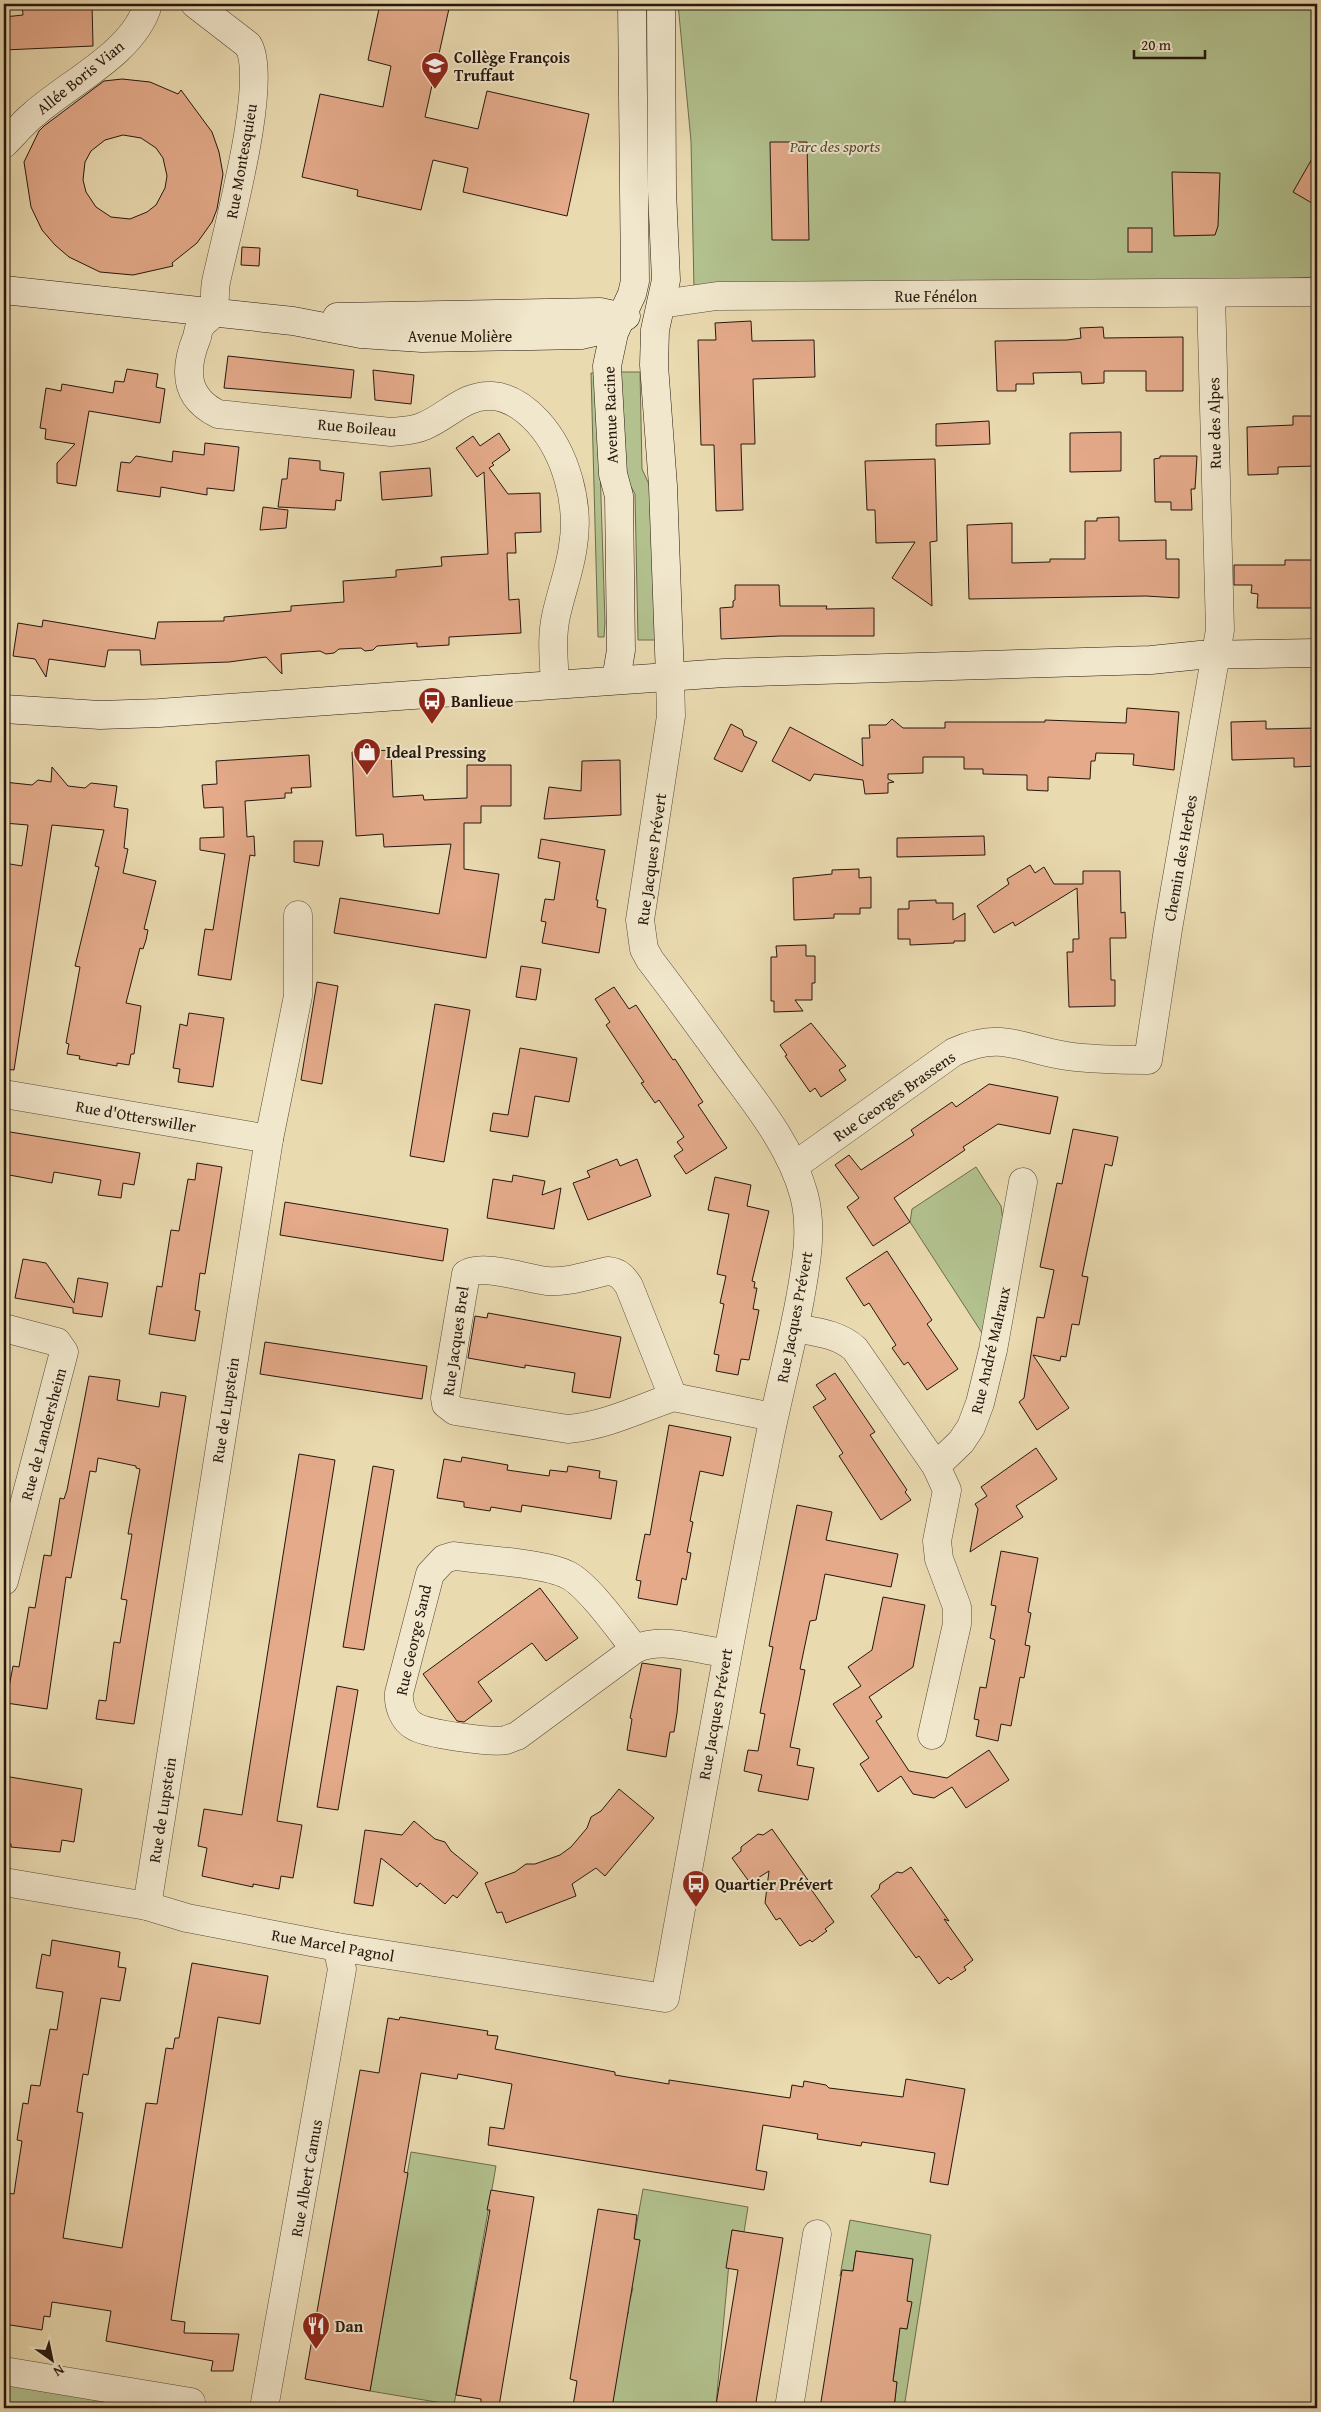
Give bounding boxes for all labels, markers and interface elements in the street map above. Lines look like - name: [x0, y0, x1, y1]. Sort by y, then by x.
- scale bar: [1134, 28, 1205, 60]
- street label: Allée Boris Vian: [31, 34, 129, 120]
- text: 20 m: [1141, 34, 1172, 55]
- place label: Collège François Truffaut: [454, 45, 570, 87]
- school or university icon: Collège François Truffaut: [420, 51, 450, 90]
- street label: Rue Montesquieu: [219, 101, 263, 220]
- park label: Parc des sports: [789, 134, 881, 158]
- street label: Rue Fénélon: [895, 284, 977, 308]
- street label: Avenue Molière: [408, 324, 512, 348]
- street label: Avenue Racine: [596, 366, 624, 464]
- street label: Rue des Alpes: [1201, 377, 1227, 469]
- street label: Rue Boileau: [317, 412, 398, 442]
- bus stop icon: Banlieue: [417, 686, 447, 725]
- place label: Banlieue: [451, 689, 514, 713]
- shop icon: Ideal Pressing: [352, 737, 382, 776]
- place label: Ideal Pressing: [386, 740, 487, 764]
- street label: Rue Jacques Prévert: [630, 791, 672, 927]
- street label: Chemin des Herbes: [1157, 793, 1203, 923]
- street label: Rue Georges Brassens: [828, 1045, 960, 1147]
- street label: Rue d'Otterswiller: [74, 1094, 199, 1138]
- street label: Rue Jacques Prévert: [770, 1249, 819, 1385]
- street label: Rue André Malraux: [964, 1283, 1016, 1416]
- street label: Rue Jacques Brel: [435, 1284, 475, 1397]
- street label: Rue de Lupstein: [205, 1355, 245, 1464]
- street label: Rue de Landersheim: [14, 1365, 72, 1503]
- street label: Rue George Sand: [389, 1582, 437, 1698]
- street label: Rue Jacques Prévert: [692, 1646, 738, 1782]
- street label: Rue de Lupstein: [142, 1755, 182, 1864]
- bus stop icon: Quartier Prévert: [681, 1869, 711, 1908]
- place label: Quartier Prévert: [715, 1872, 833, 1896]
- street label: Rue Marcel Pagnol: [270, 1922, 397, 1968]
- street label: Rue Albert Camus: [284, 2117, 328, 2239]
- restaurant icon: Dan: [301, 2311, 331, 2350]
- place label: Dan: [335, 2314, 364, 2338]
- north arrow: [28, 2334, 78, 2384]
- text: N: [49, 2360, 68, 2382]

